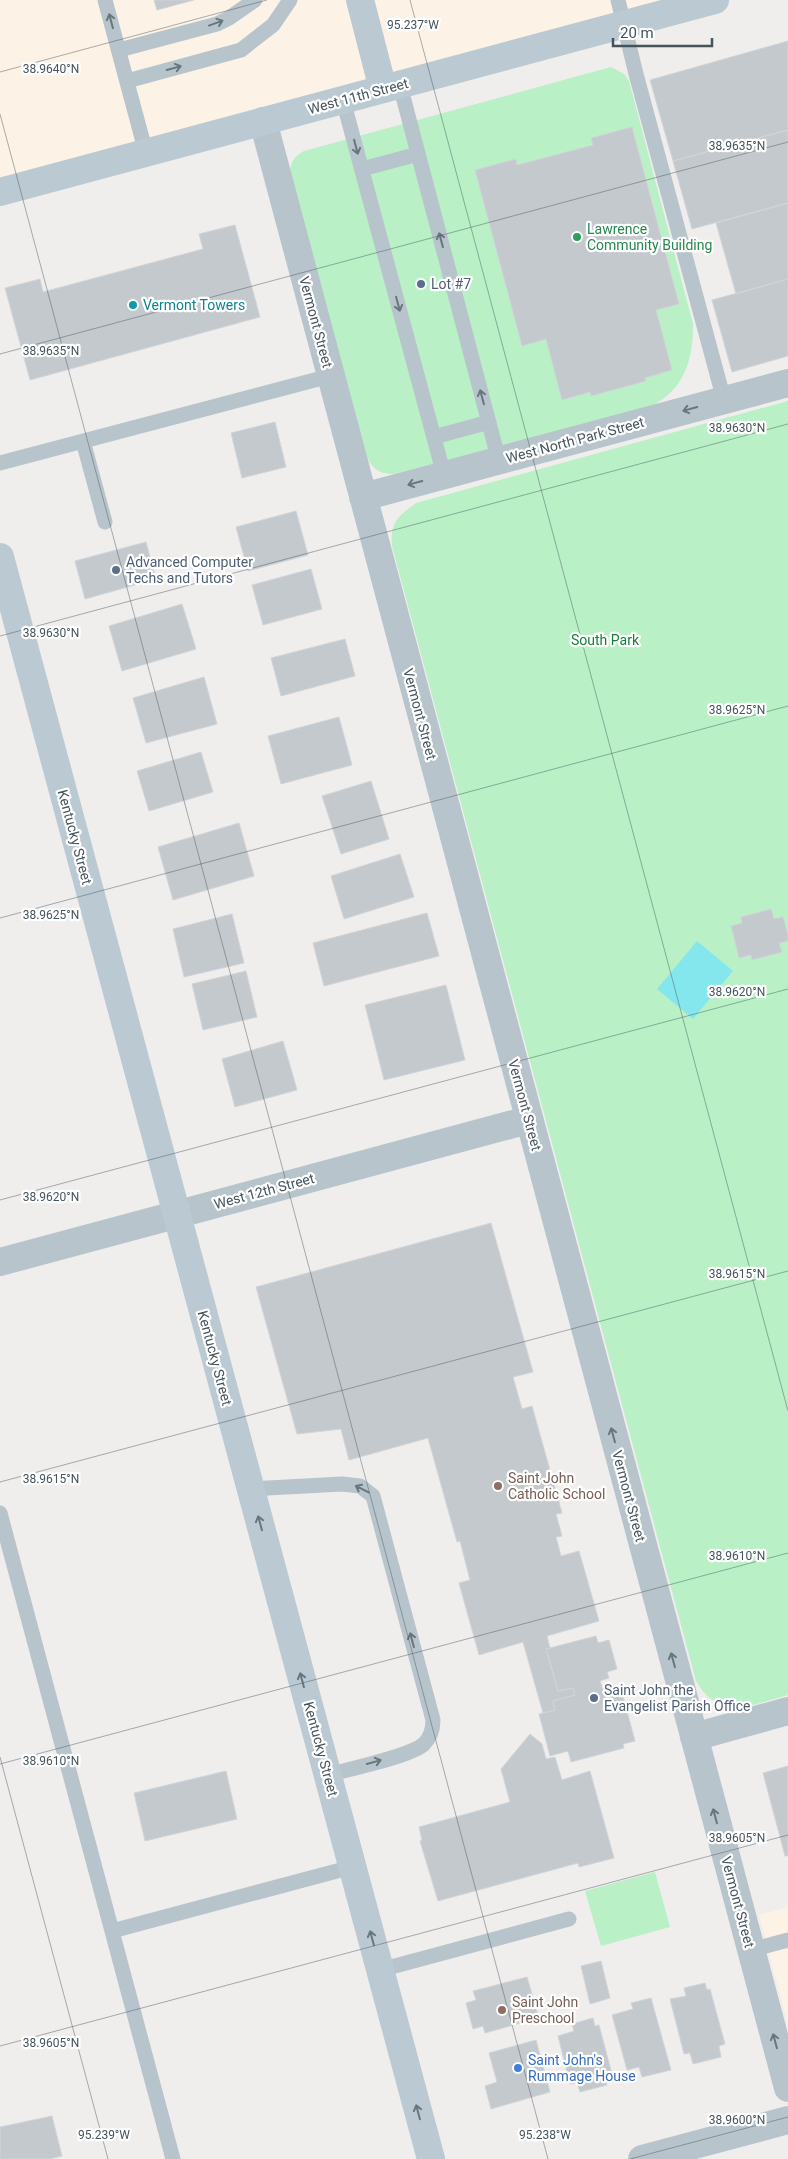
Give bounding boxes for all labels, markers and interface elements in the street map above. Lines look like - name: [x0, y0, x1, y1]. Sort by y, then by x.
- one-way arrow: [106, 14, 115, 30]
- scale bar: [613, 15, 712, 47]
- one-way arrow: [208, 18, 223, 28]
- text: 95.237°W: [387, 18, 439, 32]
- text: 20 m: [620, 24, 654, 42]
- text: 38.9640°N: [23, 62, 79, 76]
- one-way arrow: [165, 63, 181, 72]
- street label: West 11th Street: [306, 75, 410, 117]
- one-way arrow: [352, 138, 361, 154]
- text: 38.9635°N: [709, 139, 765, 153]
- place label: Lawrence Community Building: [587, 221, 712, 253]
- marker: Lawrence Community Building: [571, 231, 583, 243]
- one-way arrow: [435, 232, 445, 248]
- street label: Vermont Street: [296, 275, 336, 370]
- place label: Lot #7: [431, 276, 471, 292]
- marker: Lot #7: [415, 278, 427, 290]
- one-way arrow: [394, 295, 403, 311]
- place label: Vermont Towers: [143, 297, 245, 313]
- marker: Vermont Towers: [127, 299, 139, 311]
- text: 38.9635°N: [23, 344, 79, 358]
- one-way arrow: [477, 389, 486, 405]
- one-way arrow: [683, 405, 699, 414]
- street label: West North Park Street: [504, 414, 646, 466]
- text: 38.9630°N: [709, 421, 765, 435]
- one-way arrow: [408, 479, 424, 488]
- place label: Advanced Computer Techs and Tutors: [126, 554, 253, 586]
- marker: Advanced Computer Techs and Tutors: [110, 564, 122, 576]
- text: 38.9630°N: [23, 626, 79, 640]
- park label: South Park: [571, 632, 640, 648]
- street label: Vermont Street: [400, 667, 440, 762]
- text: 38.9625°N: [709, 703, 765, 717]
- street label: Kentucky Street: [55, 788, 95, 887]
- text: 38.9625°N: [23, 908, 79, 922]
- text: 38.9620°N: [709, 985, 765, 999]
- street label: Vermont Street: [505, 1058, 545, 1153]
- street label: West 12th Street: [212, 1170, 316, 1212]
- text: 38.9620°N: [23, 1190, 79, 1204]
- text: 38.9615°N: [709, 1267, 765, 1281]
- street label: Kentucky Street: [195, 1309, 235, 1408]
- one-way arrow: [608, 1427, 617, 1443]
- street label: Vermont Street: [609, 1449, 649, 1544]
- place label: Saint John Catholic School: [508, 1470, 605, 1502]
- text: 38.9615°N: [23, 1472, 79, 1486]
- marker: Saint John Catholic School: [492, 1480, 504, 1492]
- one-way arrow: [355, 1484, 370, 1494]
- one-way arrow: [254, 1515, 264, 1531]
- text: 38.9610°N: [709, 1549, 765, 1563]
- one-way arrow: [407, 1632, 416, 1648]
- one-way arrow: [668, 1652, 677, 1668]
- one-way arrow: [297, 1672, 306, 1688]
- place label: Saint John the Evangelist Parish Office: [604, 1682, 750, 1714]
- marker: Saint John the Evangelist Parish Office: [588, 1692, 600, 1704]
- street label: Kentucky Street: [301, 1700, 341, 1799]
- text: 38.9610°N: [23, 1754, 79, 1768]
- one-way arrow: [366, 1756, 382, 1766]
- one-way arrow: [710, 1809, 719, 1825]
- text: 38.9605°N: [709, 1831, 765, 1845]
- street label: Vermont Street: [718, 1855, 758, 1950]
- one-way arrow: [366, 1931, 376, 1947]
- place label: Saint John Preschool: [512, 1994, 578, 2026]
- marker: Saint John Preschool: [496, 2004, 508, 2016]
- one-way arrow: [770, 2033, 780, 2049]
- text: 38.9605°N: [23, 2036, 79, 2050]
- place label: Saint John's Rummage House: [528, 2052, 636, 2084]
- marker: Saint John's Rummage House: [512, 2062, 524, 2074]
- one-way arrow: [413, 2104, 423, 2120]
- text: 38.9600°N: [709, 2113, 765, 2127]
- text: 95.239°W: [78, 2128, 130, 2142]
- text: 95.238°W: [519, 2128, 571, 2142]

